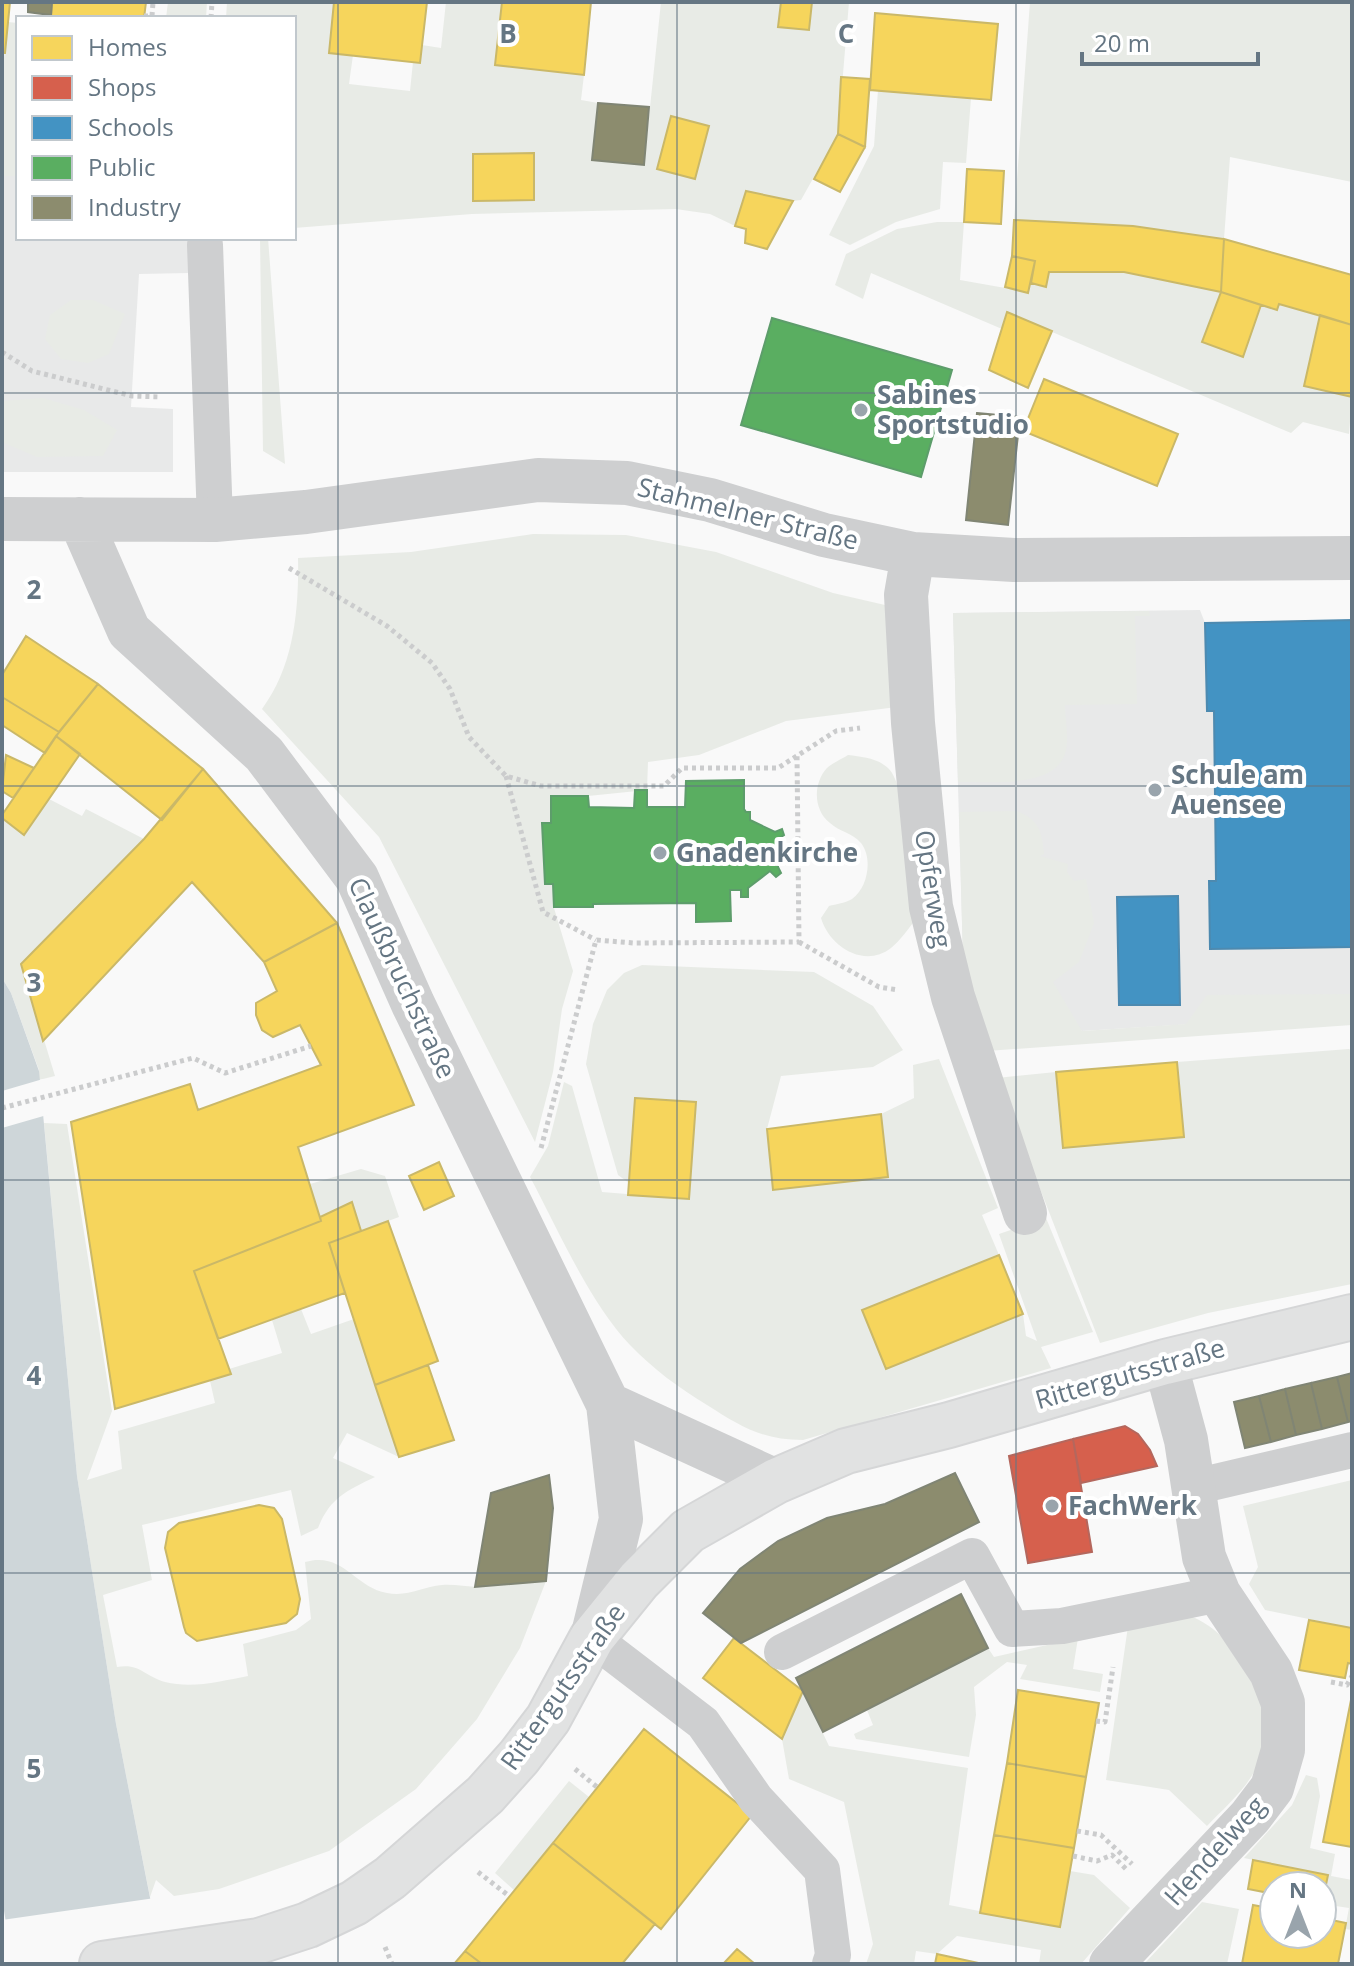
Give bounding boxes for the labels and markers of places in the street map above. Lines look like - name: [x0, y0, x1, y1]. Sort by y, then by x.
- place label: Sabines Sportstudio: [877, 376, 1029, 442]
- marker: Sabines Sportstudio: [852, 401, 870, 419]
- place label: Schule am Auensee: [1171, 756, 1304, 822]
- marker: Schule am Auensee: [1146, 781, 1164, 799]
- place label: Gnadenkirche: [676, 834, 858, 870]
- marker: Gnadenkirche: [651, 844, 669, 862]
- place label: FachWerk: [1068, 1487, 1198, 1523]
- marker: FachWerk: [1043, 1497, 1061, 1515]

